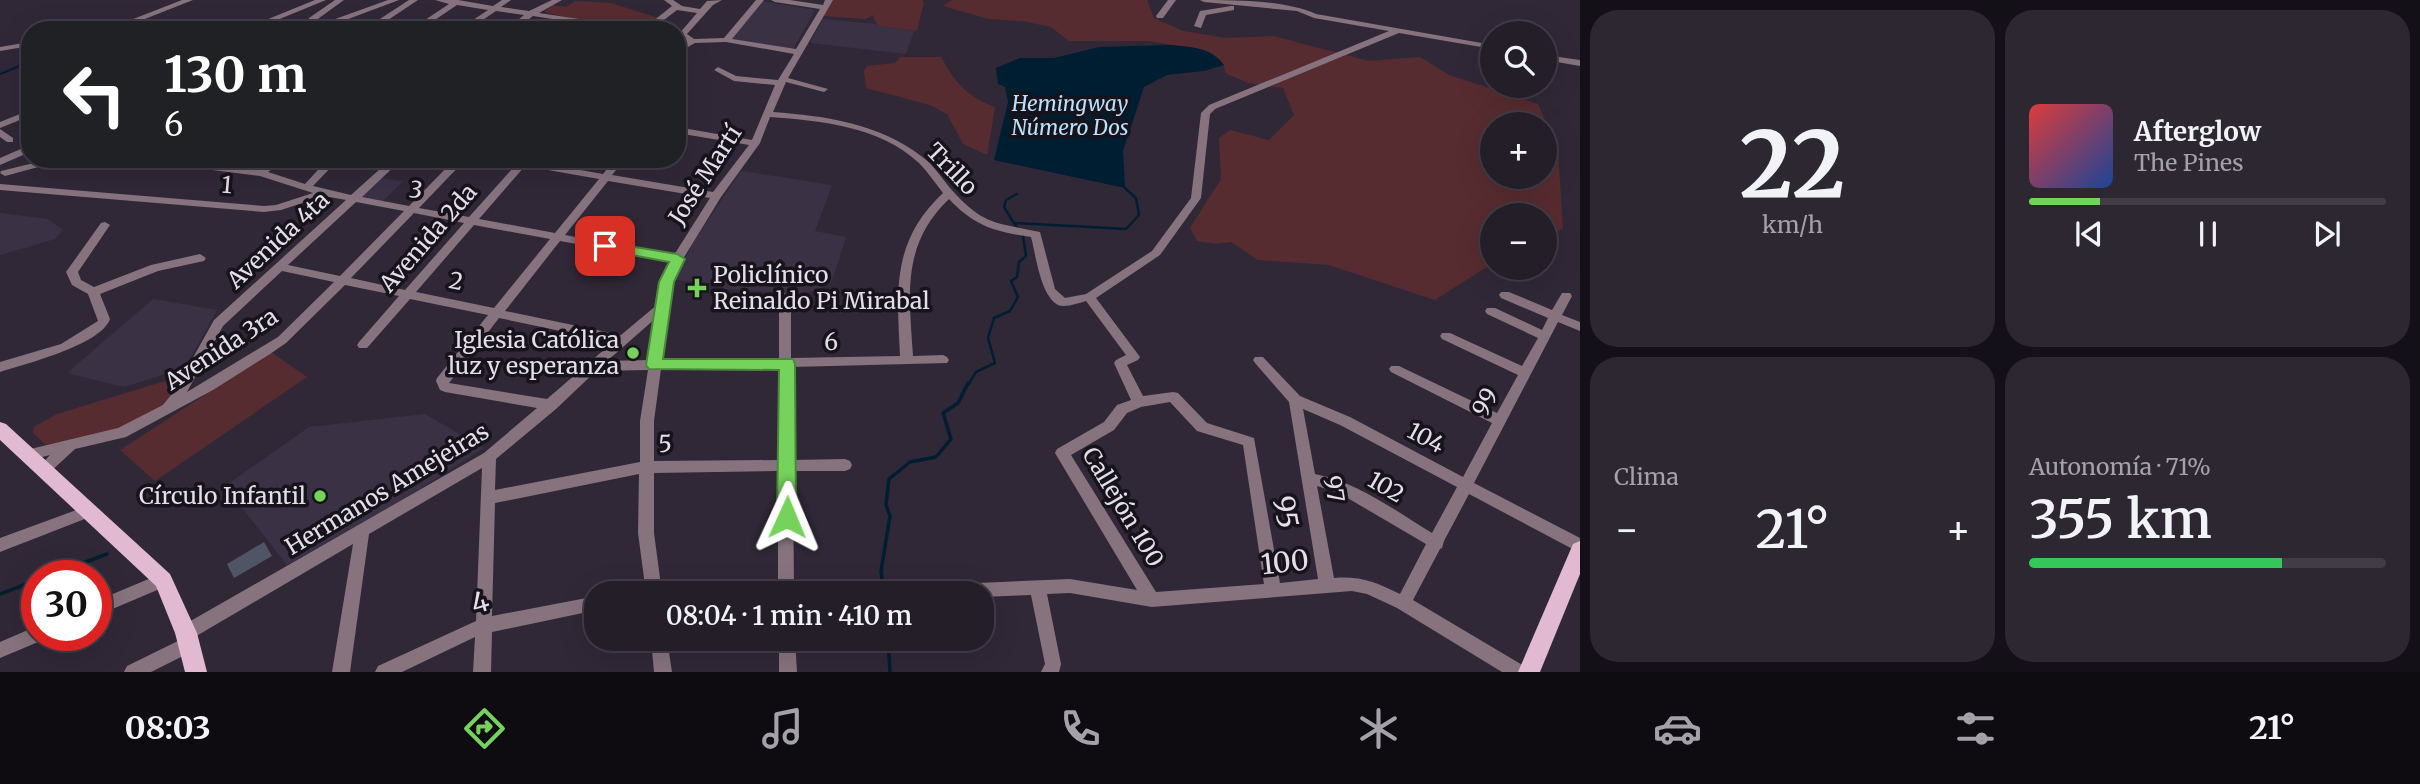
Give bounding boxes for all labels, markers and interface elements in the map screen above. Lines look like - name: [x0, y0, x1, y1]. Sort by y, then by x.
- map controls: [1480, 21, 1557, 280]
- button: search: [1480, 21, 1557, 98]
- text: 130 m: [164, 44, 307, 105]
- icon: left: [49, 49, 140, 140]
- water label: Hemingway Número Dos: [1011, 90, 1129, 141]
- text: 6: [164, 105, 183, 145]
- text: 22: [1739, 107, 1846, 222]
- button: +: [1480, 112, 1557, 189]
- text: Afterglow: [2134, 115, 2261, 148]
- street label: José Martí: [661, 119, 748, 231]
- street label: Trillo: [921, 137, 984, 201]
- text: The Pines: [2134, 148, 2244, 177]
- street label: 1: [221, 170, 233, 199]
- street label: 3: [407, 174, 425, 205]
- street label: Avenida 2da: [374, 178, 482, 298]
- street label: Avenida 4ta: [220, 185, 335, 295]
- button: −: [1480, 203, 1557, 280]
- text: km/h: [1762, 210, 1823, 239]
- icon: previous: [2070, 215, 2108, 253]
- icon: pause: [2189, 215, 2227, 253]
- icon: next: [2308, 215, 2346, 253]
- pin: [575, 216, 635, 276]
- icon: arrive: [586, 227, 624, 265]
- place label: Policlínico Reinaldo Pi Mirabal: [713, 260, 930, 315]
- street label: 2: [446, 266, 466, 296]
- marker: Policlínico Reinaldo Pi Mirabal: [687, 278, 707, 298]
- street label: Avenida 3ra: [158, 301, 283, 396]
- place label: Iglesia Católica luz y esperanza: [448, 325, 619, 380]
- street label: 6: [824, 327, 838, 356]
- marker: Iglesia Católica luz y esperanza: [625, 345, 641, 361]
- street label: 99: [1465, 383, 1504, 421]
- street label: Hermanos Amejeiras: [280, 416, 494, 561]
- street label: 104: [1403, 416, 1450, 459]
- street label: 5: [658, 429, 672, 458]
- street label: Callejón 100: [1076, 442, 1170, 572]
- text: Autonomía · 71%: [2029, 452, 2211, 481]
- text: Clima: [1614, 462, 1679, 491]
- street label: 102: [1363, 465, 1410, 508]
- street label: 97: [1318, 474, 1351, 504]
- position arrow: [750, 480, 824, 554]
- place label: Círculo Infantil: [139, 481, 306, 510]
- text: 355 km: [2029, 487, 2212, 552]
- marker: Círculo Infantil: [312, 488, 328, 504]
- street label: 95: [1266, 493, 1306, 531]
- text: 21°: [1756, 497, 1829, 562]
- text: −: [1614, 506, 1639, 553]
- text: +: [1946, 506, 1971, 553]
- street label: 100: [1259, 542, 1311, 582]
- speed limit sign: 30: [21, 560, 112, 651]
- street label: 4: [467, 582, 493, 622]
- text: 08:04 · 1 min · 410 m: [666, 599, 912, 632]
- icon: directions: [460, 704, 509, 753]
- icon: music: [758, 704, 807, 753]
- icon: phone: [1056, 704, 1105, 753]
- icon: climate: [1354, 704, 1403, 753]
- icon: car: [1653, 704, 1702, 753]
- icon: filters: [1951, 704, 2000, 753]
- text: 08:03: [125, 708, 211, 748]
- text: 21°: [2249, 708, 2295, 748]

